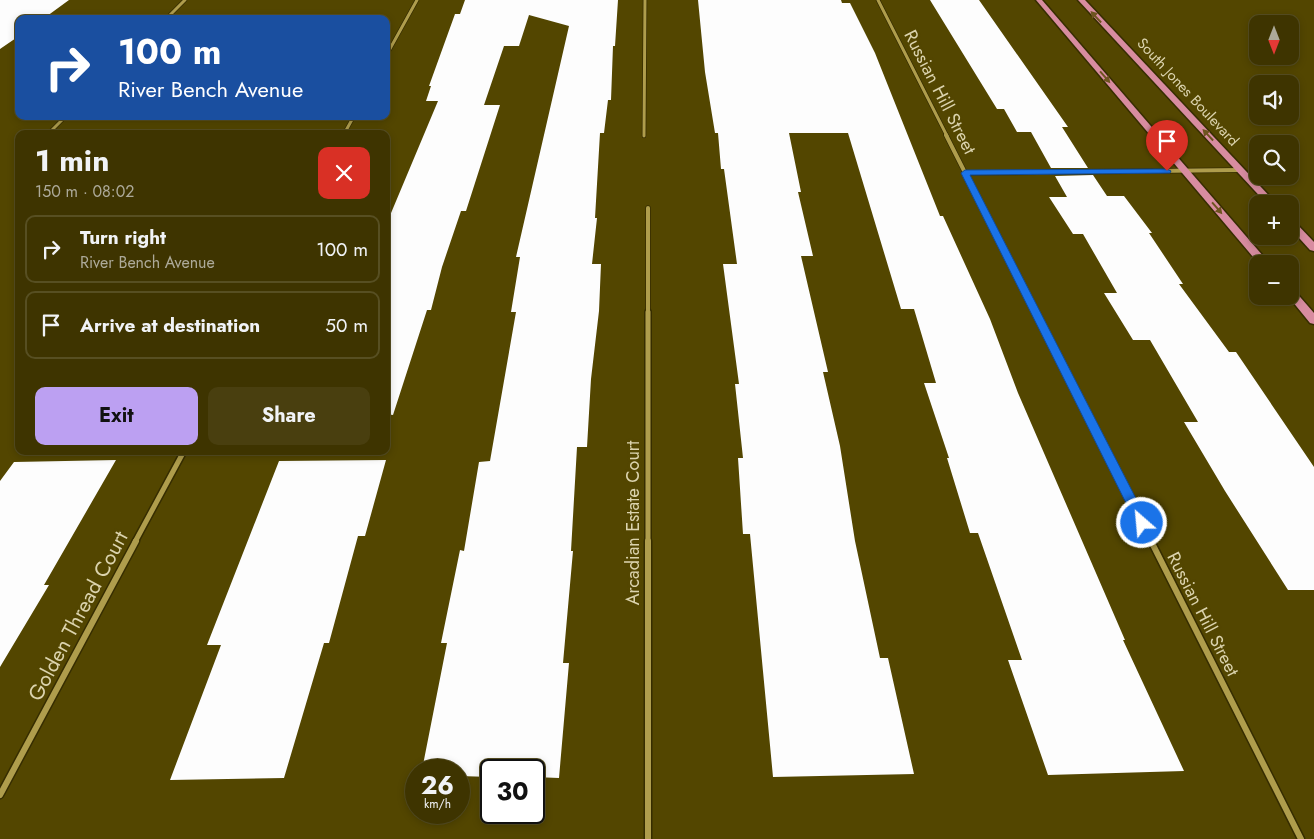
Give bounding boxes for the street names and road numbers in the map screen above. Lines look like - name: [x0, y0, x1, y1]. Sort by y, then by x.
- street label: Russian Hill Street: [897, 25, 983, 159]
- street label: South Jones Boulevard: [1132, 33, 1244, 151]
- street label: Arcadian Estate Court: [620, 440, 646, 605]
- street label: Golden Thread Court: [20, 526, 136, 706]
- street label: Russian Hill Street: [1160, 547, 1246, 681]

